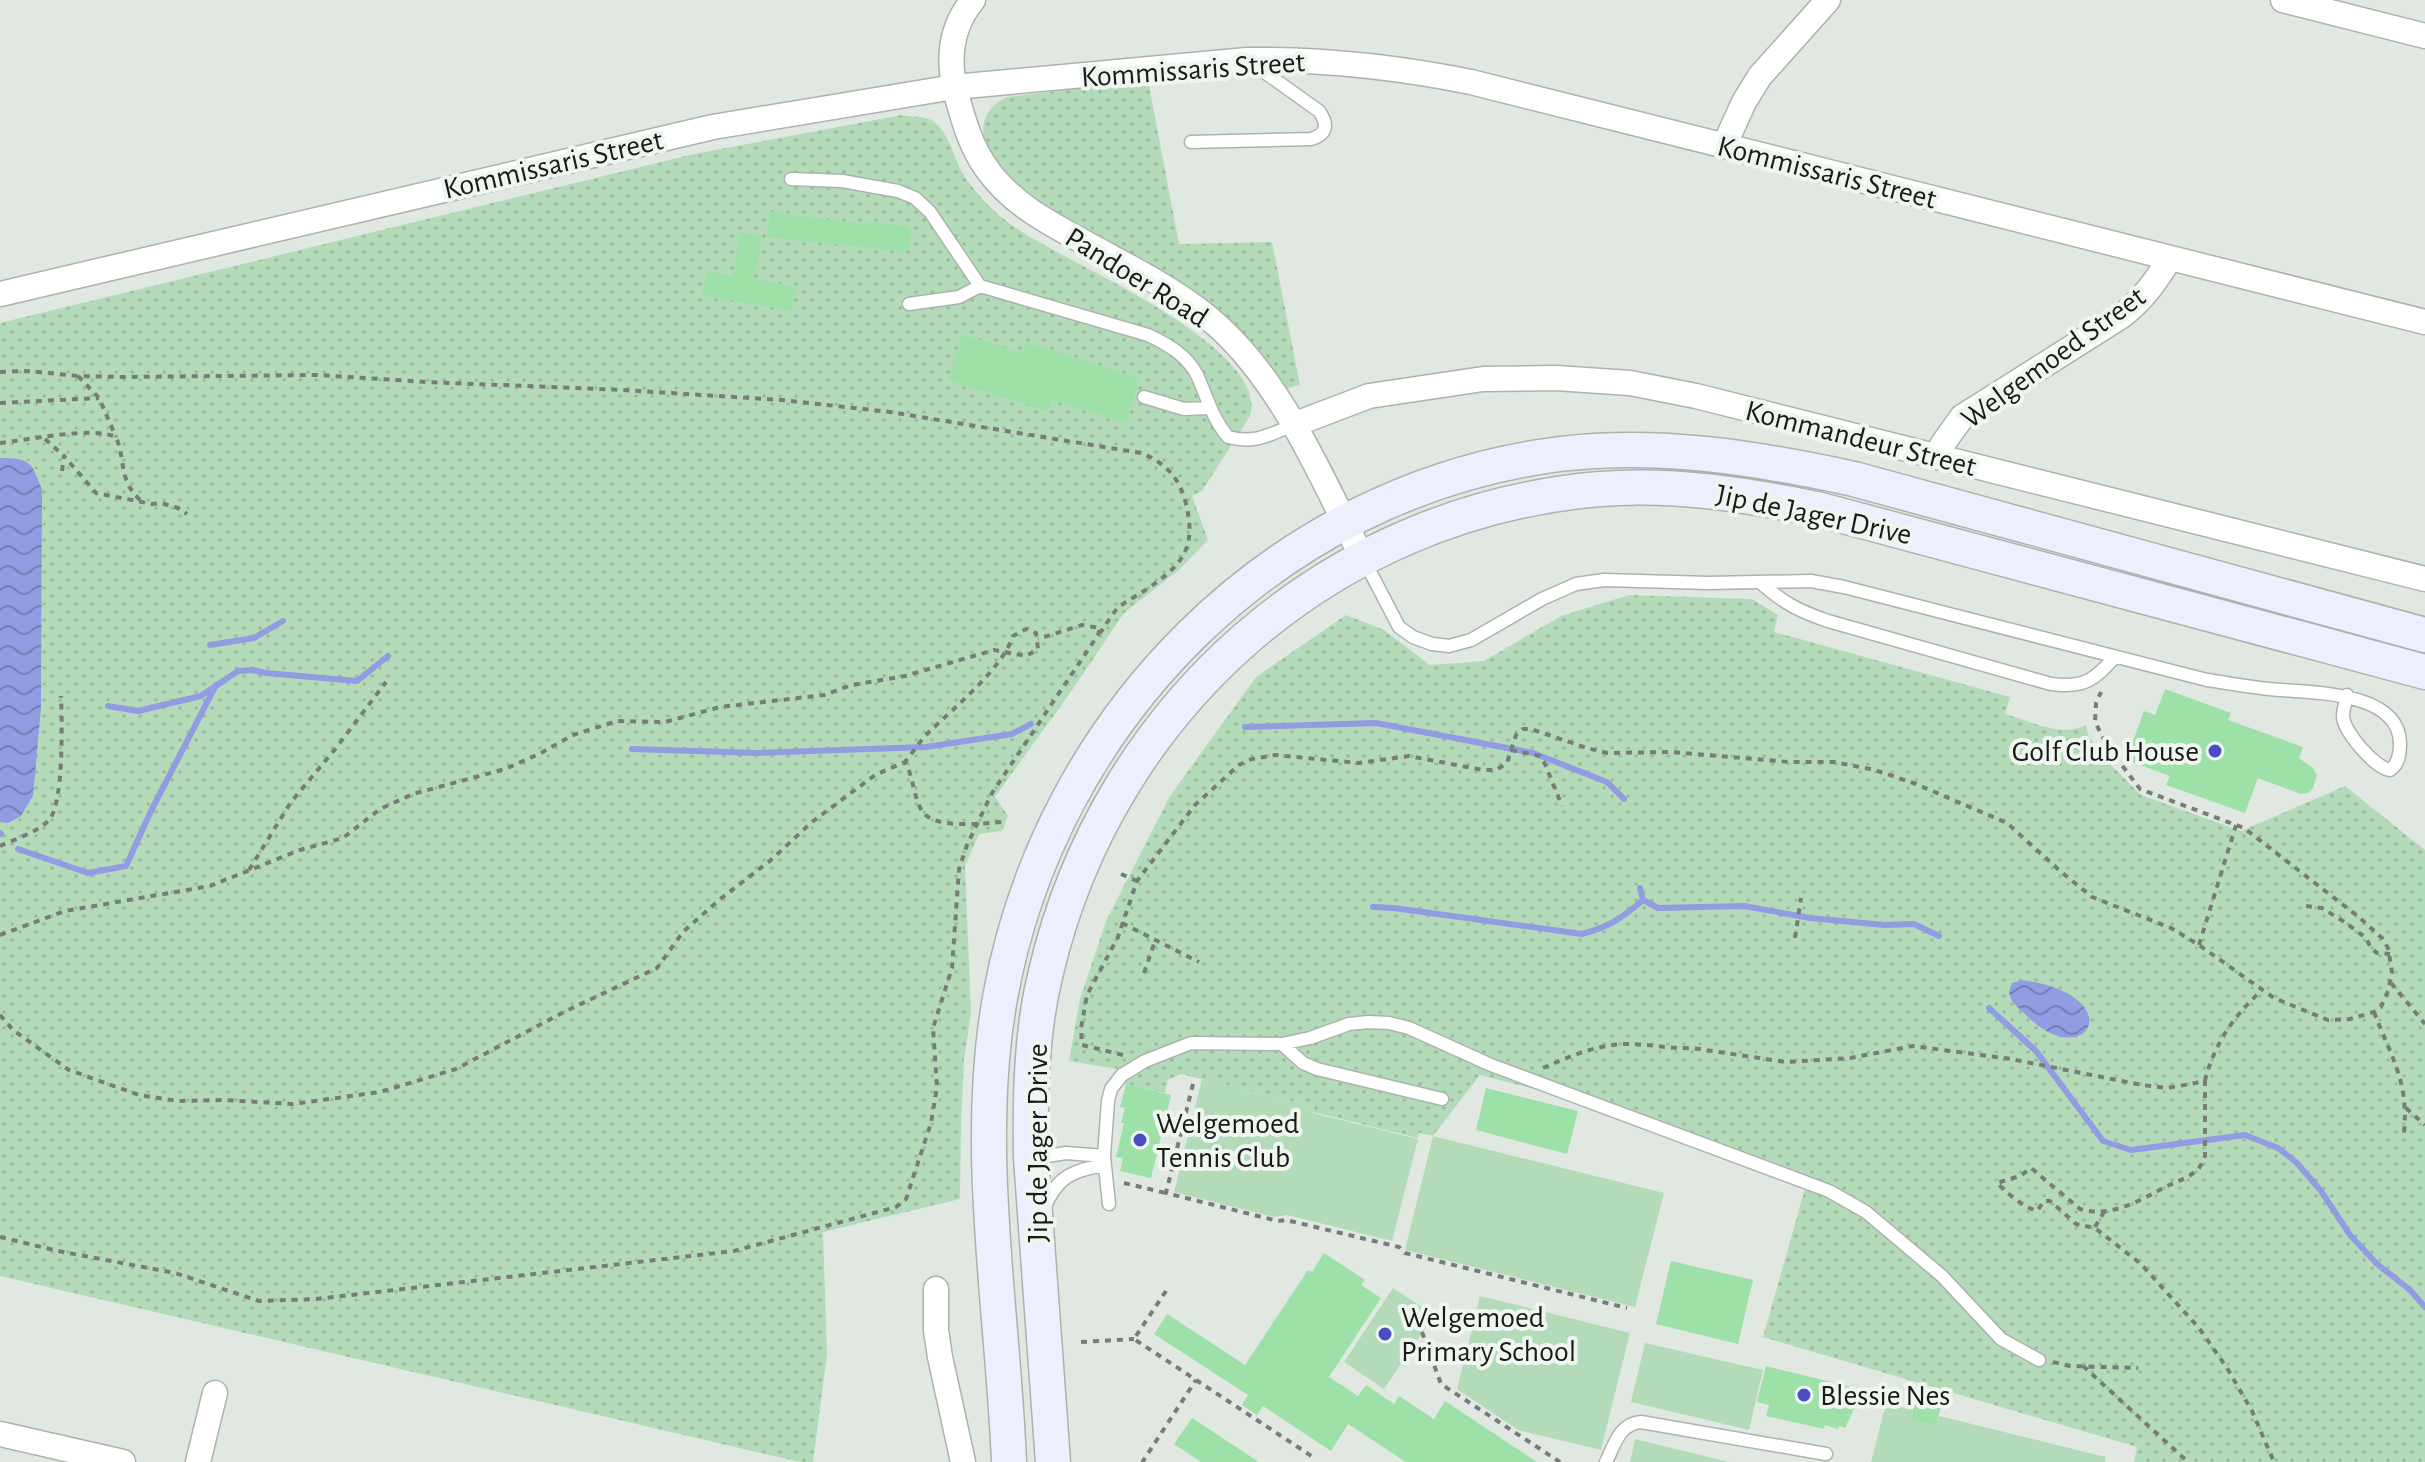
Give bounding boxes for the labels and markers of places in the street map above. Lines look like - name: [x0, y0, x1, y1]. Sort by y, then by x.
- place label: Golf Club House: [2012, 737, 2199, 767]
- marker: Golf Club House: [2206, 742, 2224, 760]
- place label: Welgemoed Tennis Club: [1156, 1109, 1299, 1173]
- marker: Welgemoed Tennis Club: [1131, 1131, 1149, 1149]
- place label: Welgemoed Primary School: [1401, 1303, 1576, 1367]
- marker: Welgemoed Primary School: [1376, 1325, 1394, 1343]
- place label: Blessie Nes: [1820, 1381, 1950, 1411]
- marker: Blessie Nes: [1795, 1386, 1813, 1404]

